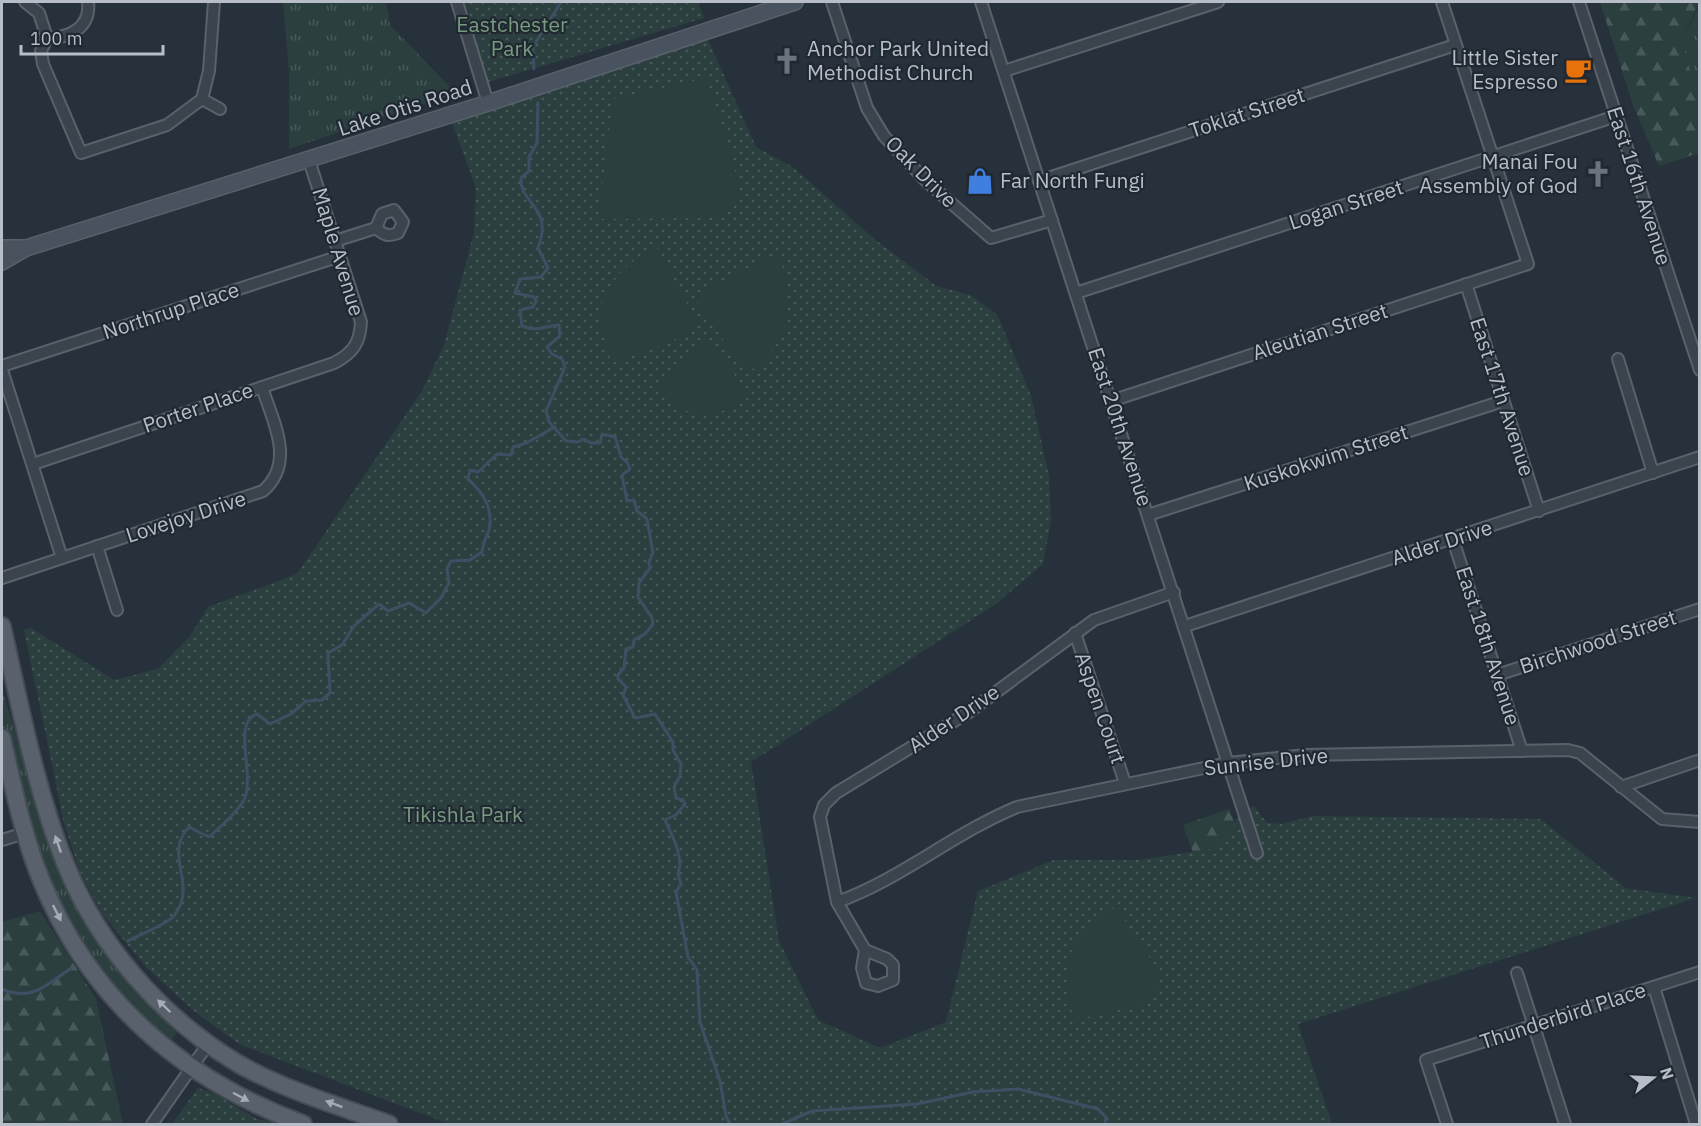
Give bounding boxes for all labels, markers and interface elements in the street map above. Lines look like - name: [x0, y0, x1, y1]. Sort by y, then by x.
- park label: Eastchester Park: [456, 10, 568, 62]
- scale bar: [21, 18, 164, 56]
- text: 100 m: [30, 27, 82, 50]
- place label: Anchor Park United Methodist Church: [807, 34, 989, 86]
- place label: Little Sister Espresso: [1451, 43, 1558, 95]
- church icon: Anchor Park United Methodist Church: [772, 46, 802, 76]
- cafe icon: Little Sister Espresso: [1563, 55, 1593, 85]
- street label: Lake Otis Road: [334, 72, 476, 142]
- street label: Toklat Street: [1185, 80, 1308, 144]
- street label: East 16th Avenue: [1601, 103, 1679, 269]
- street label: Oak Drive: [880, 129, 964, 213]
- place label: Manai Fou Assembly of God: [1419, 147, 1578, 199]
- church icon: Manai Fou Assembly of God: [1583, 159, 1613, 189]
- shop icon: Far North Fungi: [965, 166, 995, 196]
- place label: Far North Fungi: [1000, 166, 1145, 194]
- street label: Logan Street: [1285, 172, 1407, 236]
- street label: Maple Avenue: [306, 184, 372, 319]
- street label: Northrup Place: [99, 275, 243, 345]
- street label: Aleutian Street: [1248, 296, 1391, 366]
- street label: East 17th Avenue: [1464, 314, 1542, 480]
- street label: East 20th Avenue: [1082, 344, 1160, 510]
- street label: Porter Place: [139, 375, 257, 439]
- street label: Kuskokwim Street: [1240, 417, 1411, 497]
- street label: Lovejoy Drive: [122, 483, 249, 549]
- street label: Alder Drive: [1388, 513, 1496, 571]
- street label: East 18th Avenue: [1450, 563, 1528, 729]
- street label: Birchwood Street: [1516, 603, 1680, 680]
- street label: Aspen Court: [1069, 648, 1133, 767]
- street label: Alder Drive: [902, 677, 1005, 759]
- street label: Sunrise Drive: [1203, 741, 1329, 781]
- park label: Tikishla Park: [403, 800, 523, 828]
- one-way arrow: [53, 835, 63, 853]
- one-way arrow: [52, 905, 62, 922]
- street label: Thunderbird Place: [1476, 975, 1649, 1055]
- one-way arrow: [156, 999, 171, 1013]
- north arrow: [1623, 1048, 1683, 1108]
- text: N: [1656, 1065, 1679, 1082]
- one-way arrow: [233, 1092, 250, 1102]
- one-way arrow: [325, 1099, 343, 1108]

